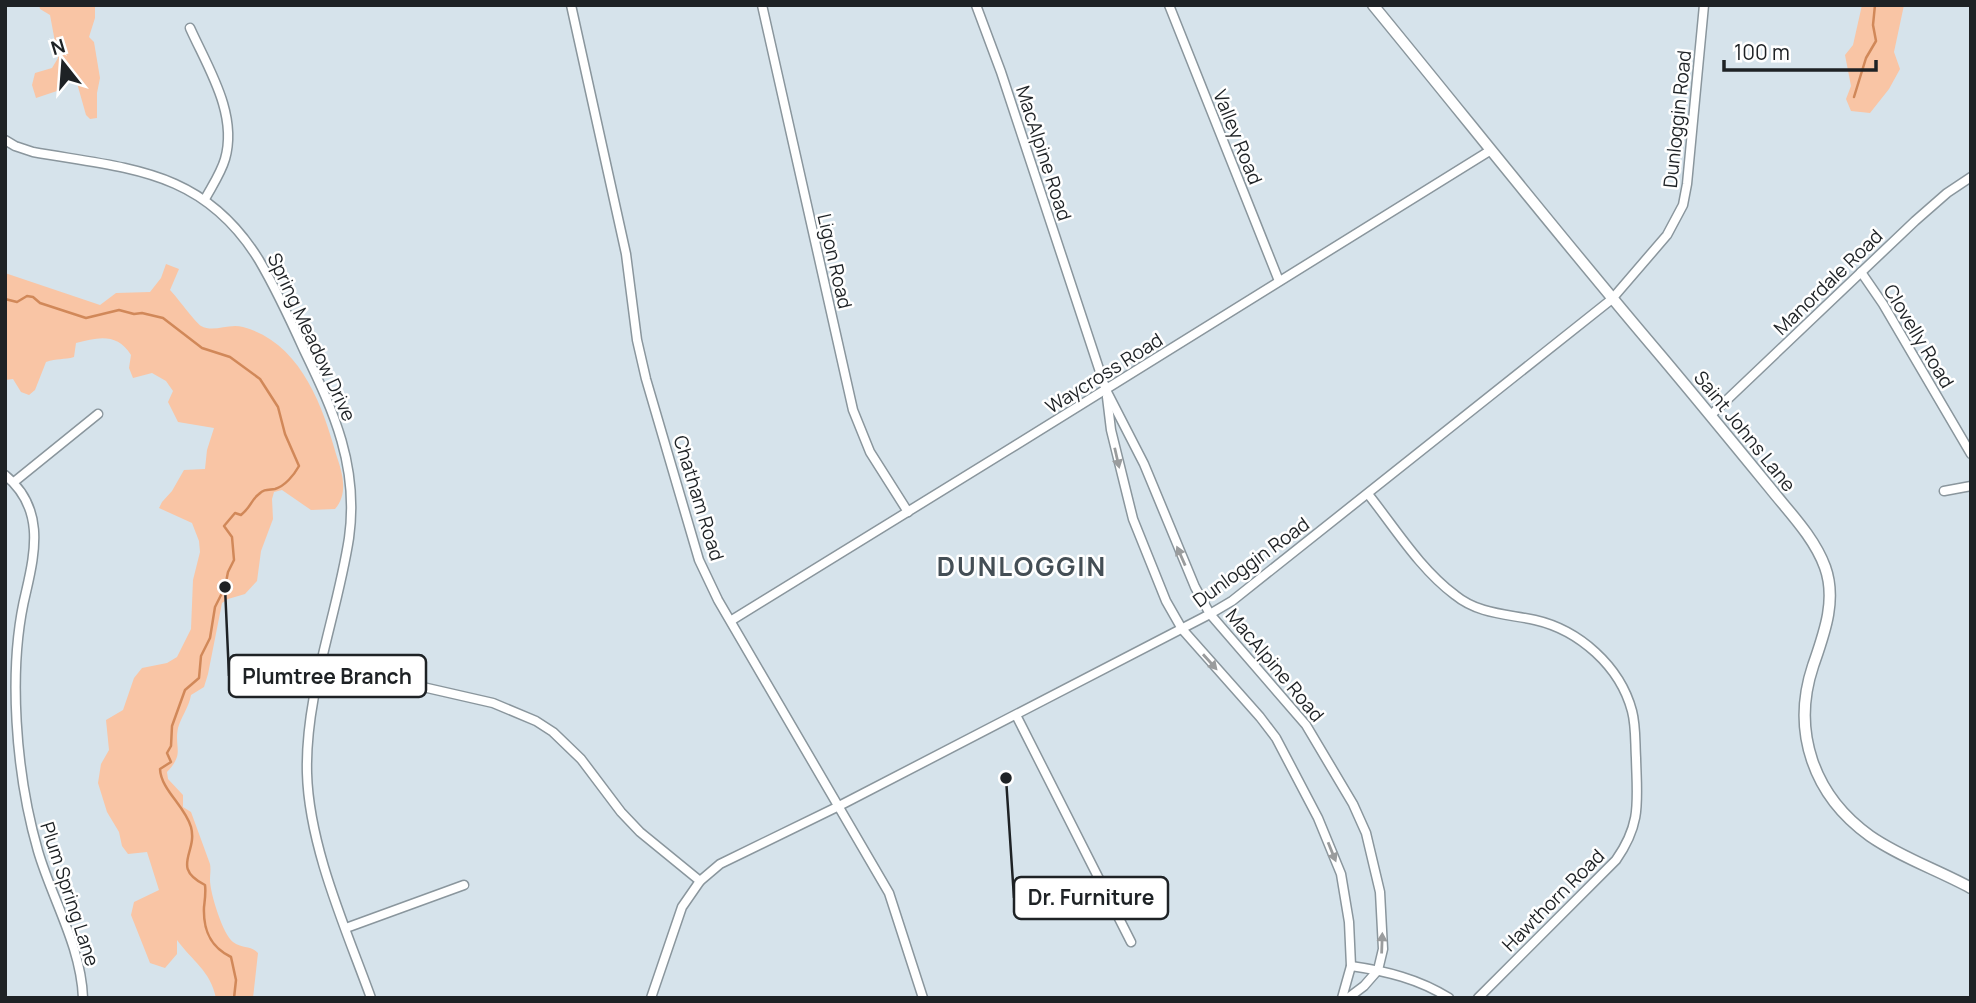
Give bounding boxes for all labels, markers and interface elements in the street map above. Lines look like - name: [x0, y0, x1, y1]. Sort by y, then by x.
- north arrow: [28, 28, 98, 98]
- scale bar: [1724, 28, 1876, 72]
- text: N: [48, 32, 68, 61]
- text: 100 m: [1734, 38, 1790, 66]
- street label: Dunloggin Road: [1657, 49, 1697, 189]
- street label: MacAlpine Road: [1010, 82, 1078, 224]
- street label: Valley Road: [1207, 86, 1269, 188]
- street label: Ligon Road: [811, 211, 859, 311]
- street label: Manordale Road: [1768, 223, 1888, 341]
- street label: Spring Meadow Drive: [262, 249, 362, 425]
- street label: Clovelly Road: [1878, 279, 1960, 393]
- street label: Waycross Road: [1040, 327, 1168, 419]
- street label: Saint Johns Lane: [1688, 365, 1802, 497]
- street label: Chatham Road: [668, 432, 730, 564]
- one-way arrow: [1112, 447, 1123, 469]
- street label: Dunloggin Road: [1188, 511, 1314, 613]
- one-way arrow: [1175, 546, 1187, 566]
- district label: DUNLOGGIN: [937, 548, 1107, 584]
- street label: MacAlpine Road: [1220, 603, 1330, 727]
- one-way arrow: [1202, 653, 1218, 670]
- callout: Plumtree Branch: [229, 655, 426, 697]
- text: Plumtree Branch: [242, 662, 412, 690]
- street label: Plum Spring Lane: [34, 819, 106, 969]
- one-way arrow: [1326, 842, 1337, 863]
- street label: Hawthorn Road: [1496, 843, 1610, 957]
- callout: Dr. Furniture: [1014, 877, 1168, 919]
- text: Dr. Furniture: [1028, 883, 1154, 911]
- one-way arrow: [1376, 932, 1388, 954]

